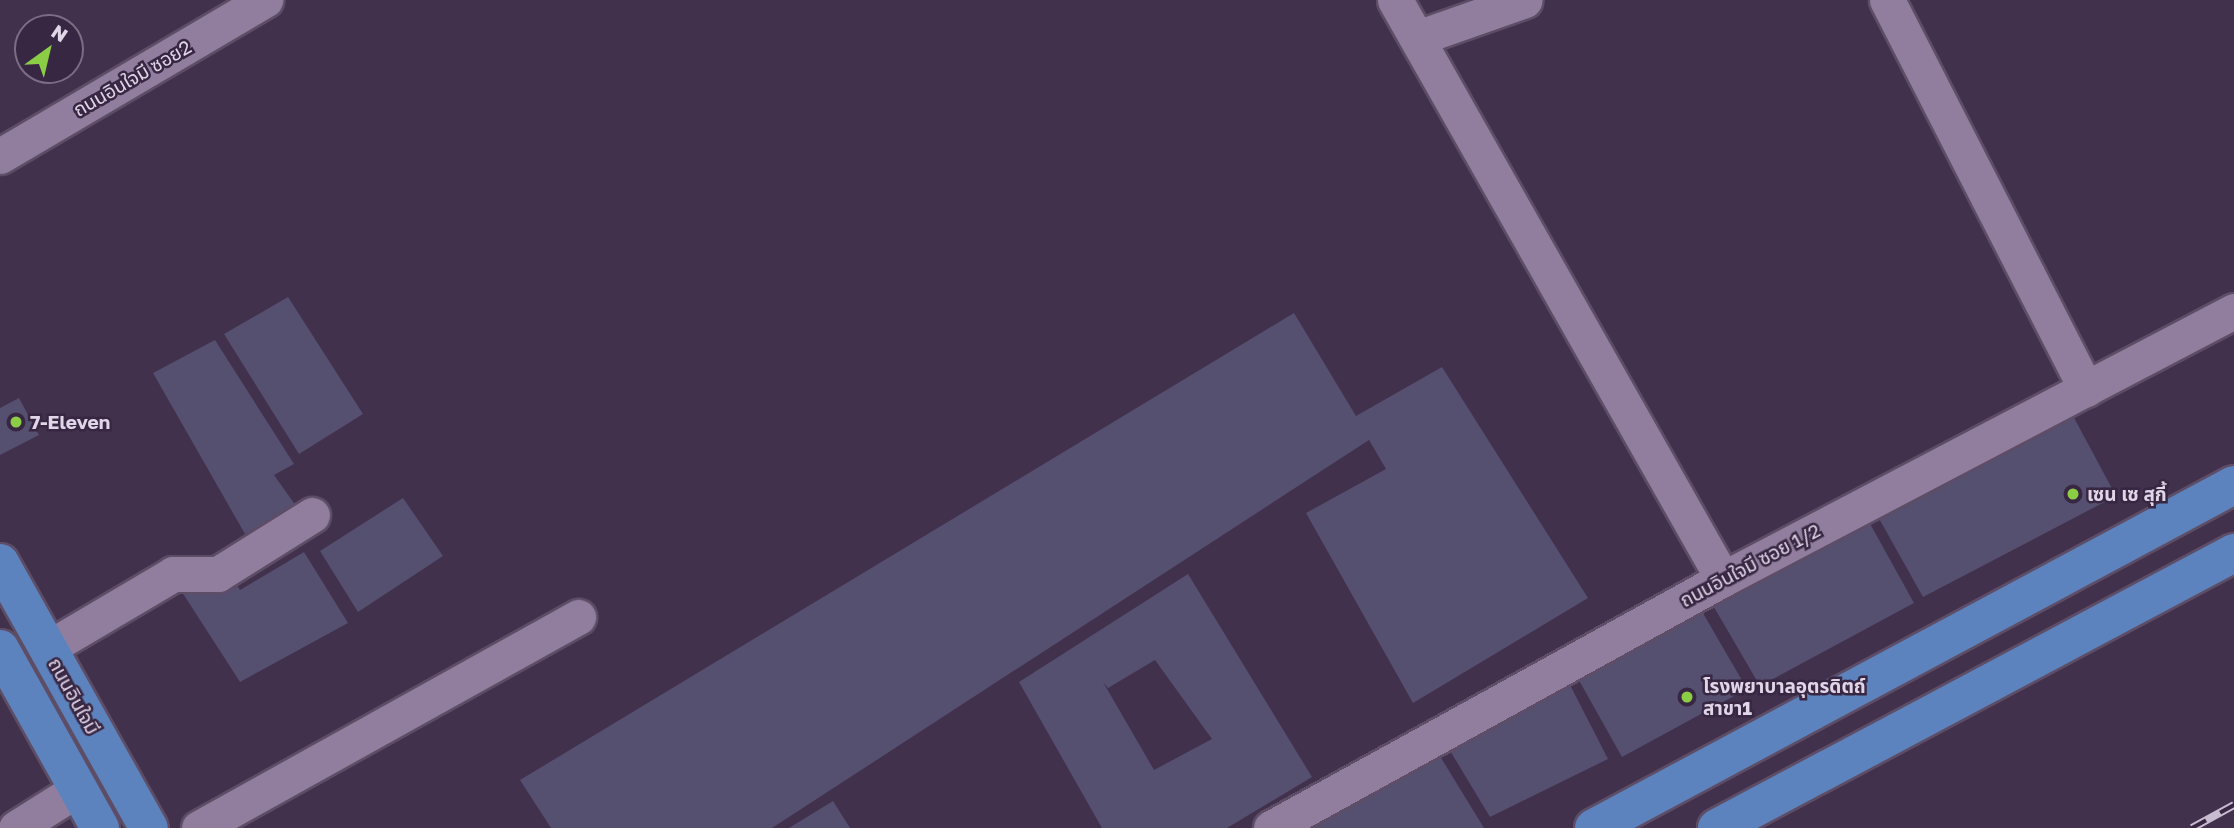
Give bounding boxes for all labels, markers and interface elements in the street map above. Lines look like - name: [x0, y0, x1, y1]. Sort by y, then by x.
- north arrow: [14, 14, 84, 84]
- text: N: [47, 19, 72, 46]
- street label: ถนนอินใจมี ซอย2: [69, 35, 195, 121]
- place label: 7-Eleven: [30, 411, 110, 433]
- marker: 7-Eleven: [8, 414, 24, 430]
- place label: เซน เซ สุกี้: [2087, 483, 2167, 505]
- marker: เซน เซ สุกี้: [2065, 486, 2081, 502]
- street label: ถนนอินใจมี ซอย 1/2: [1676, 518, 1824, 612]
- street label: ถนนอินใจมี: [44, 654, 104, 738]
- place label: โรงพยาบาลอุตรดิตถ์ สาขา1: [1703, 675, 1866, 719]
- marker: โรงพยาบาลอุตรดิตถ์ สาขา1: [1677, 687, 1697, 707]

